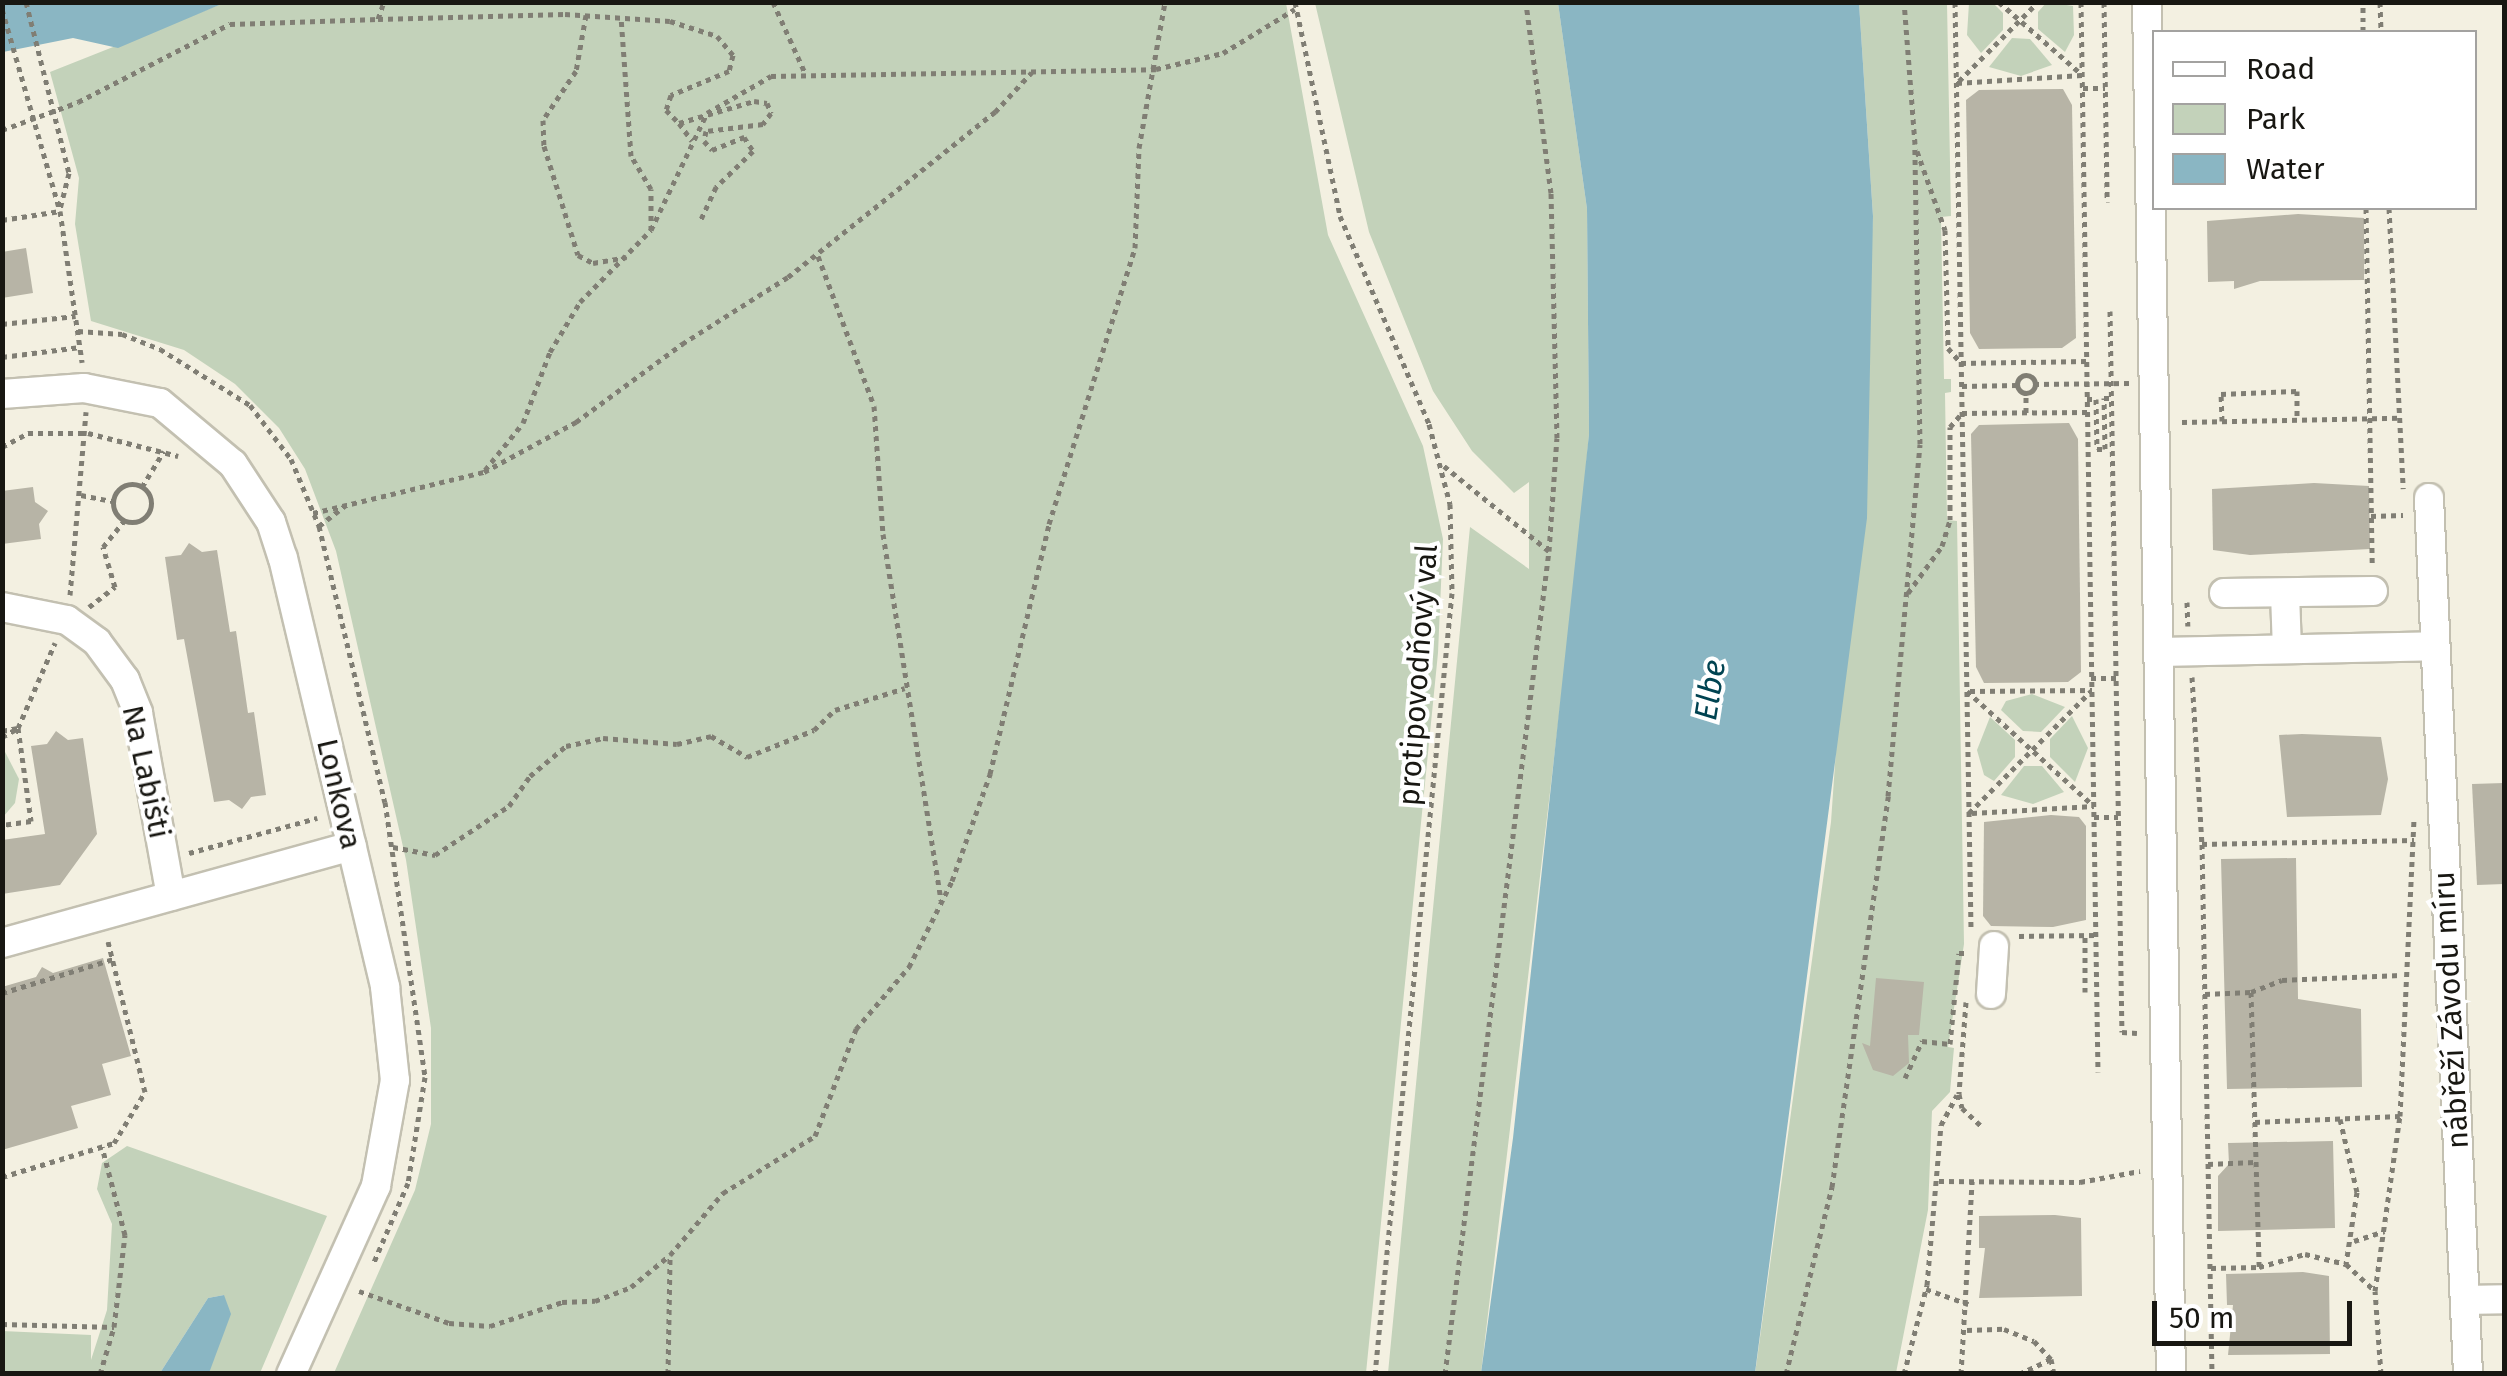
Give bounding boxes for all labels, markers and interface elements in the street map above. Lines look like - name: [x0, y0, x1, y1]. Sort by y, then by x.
- legend: [2152, 30, 2477, 210]
- text: Road: [2246, 51, 2315, 87]
- text: Park: [2246, 101, 2305, 137]
- text: Water: [2246, 151, 2325, 187]
- street label: protipovodňový val: [1391, 543, 1445, 807]
- water label: Elbe: [1686, 657, 1734, 723]
- street label: Na Labišti: [114, 702, 178, 842]
- street label: Lonkova: [309, 735, 369, 853]
- street label: nábřeží Závodu míru: [2426, 870, 2476, 1150]
- scale bar: [2157, 1281, 2357, 1343]
- text: 50 m: [2169, 1300, 2234, 1336]

